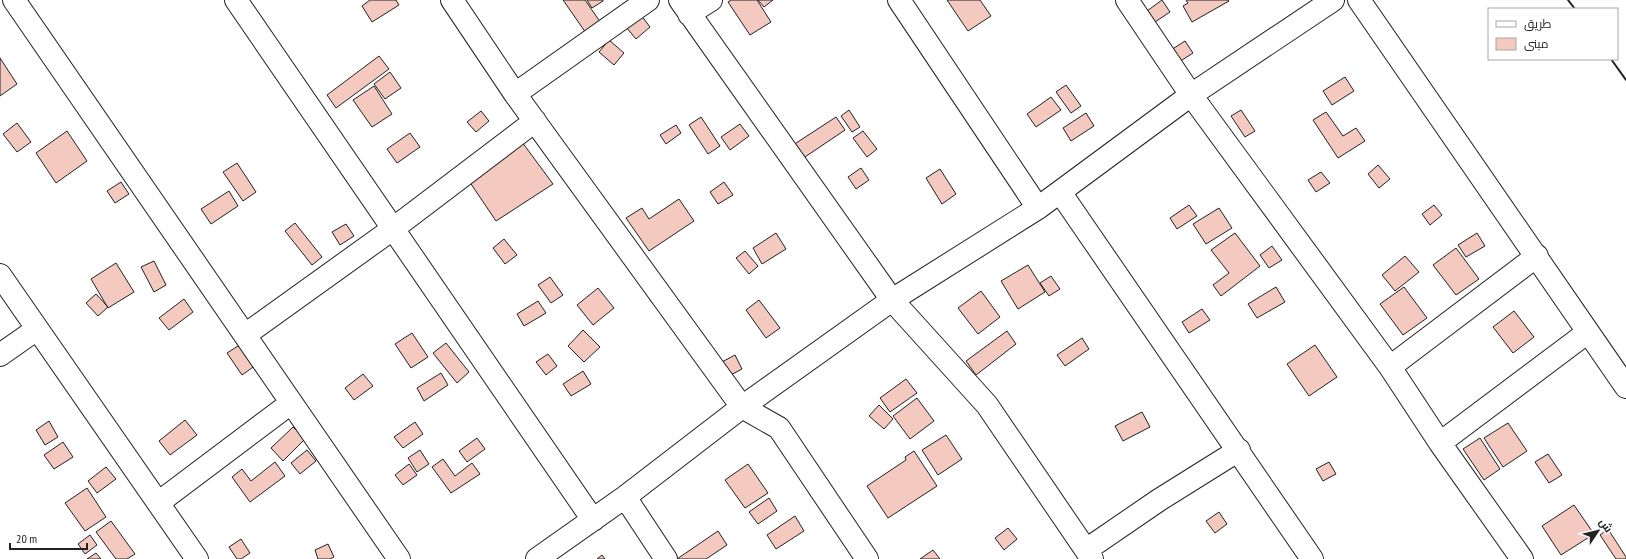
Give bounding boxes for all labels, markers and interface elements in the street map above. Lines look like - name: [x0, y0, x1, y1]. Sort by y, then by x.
- legend: [1488, 8, 1618, 60]
- text: طريق: [1524, 16, 1552, 31]
- text: مبنى: [1524, 36, 1549, 51]
- north arrow: [1578, 511, 1618, 551]
- text: ش: [1596, 515, 1616, 535]
- scale bar: [10, 525, 87, 551]
- text: 20 m: [16, 531, 37, 546]

